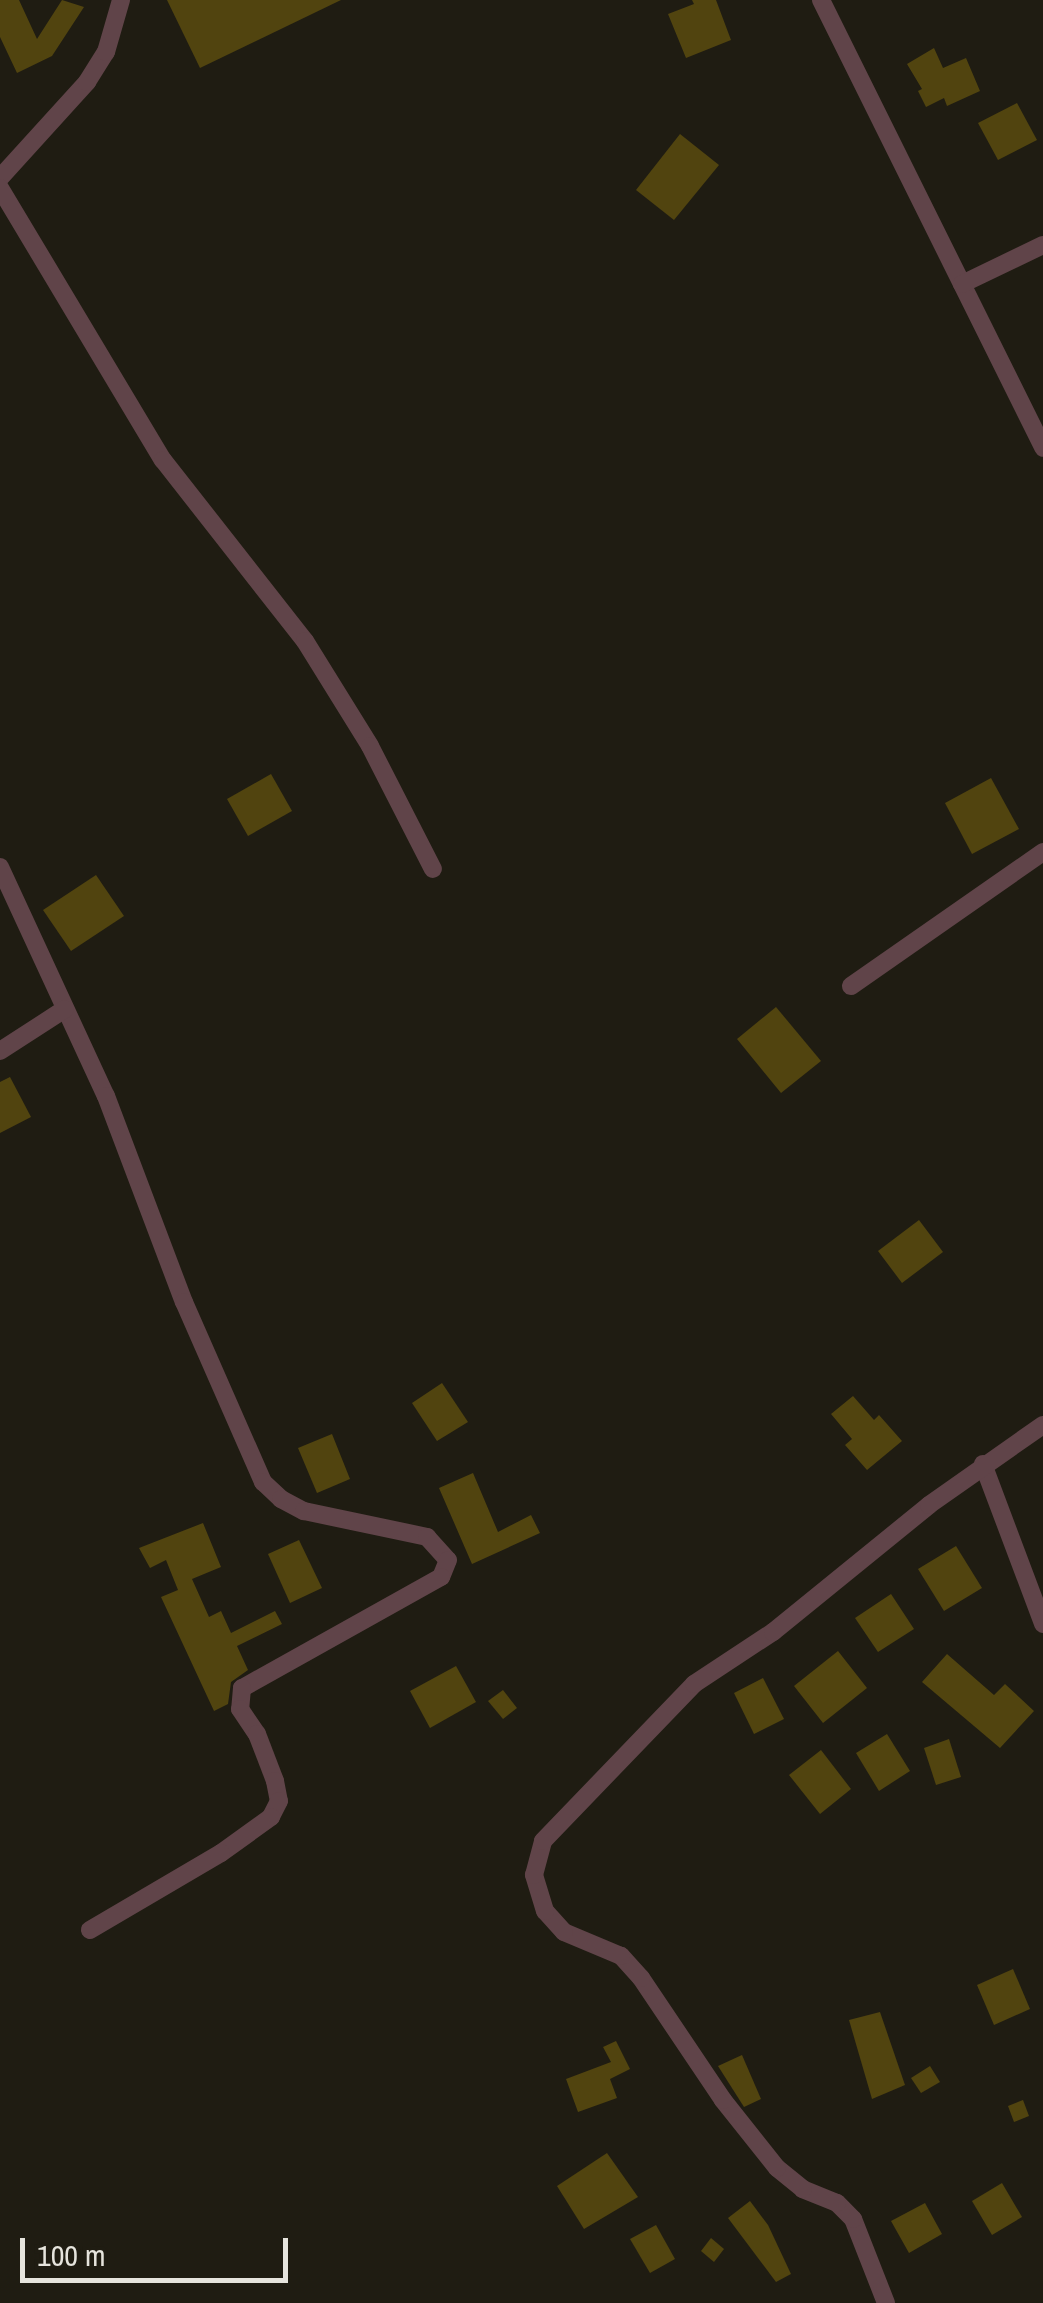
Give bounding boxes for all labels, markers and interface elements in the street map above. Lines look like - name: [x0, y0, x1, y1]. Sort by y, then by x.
- scale bar: [25, 2218, 292, 2280]
- text: 100 m: [37, 2235, 105, 2275]

